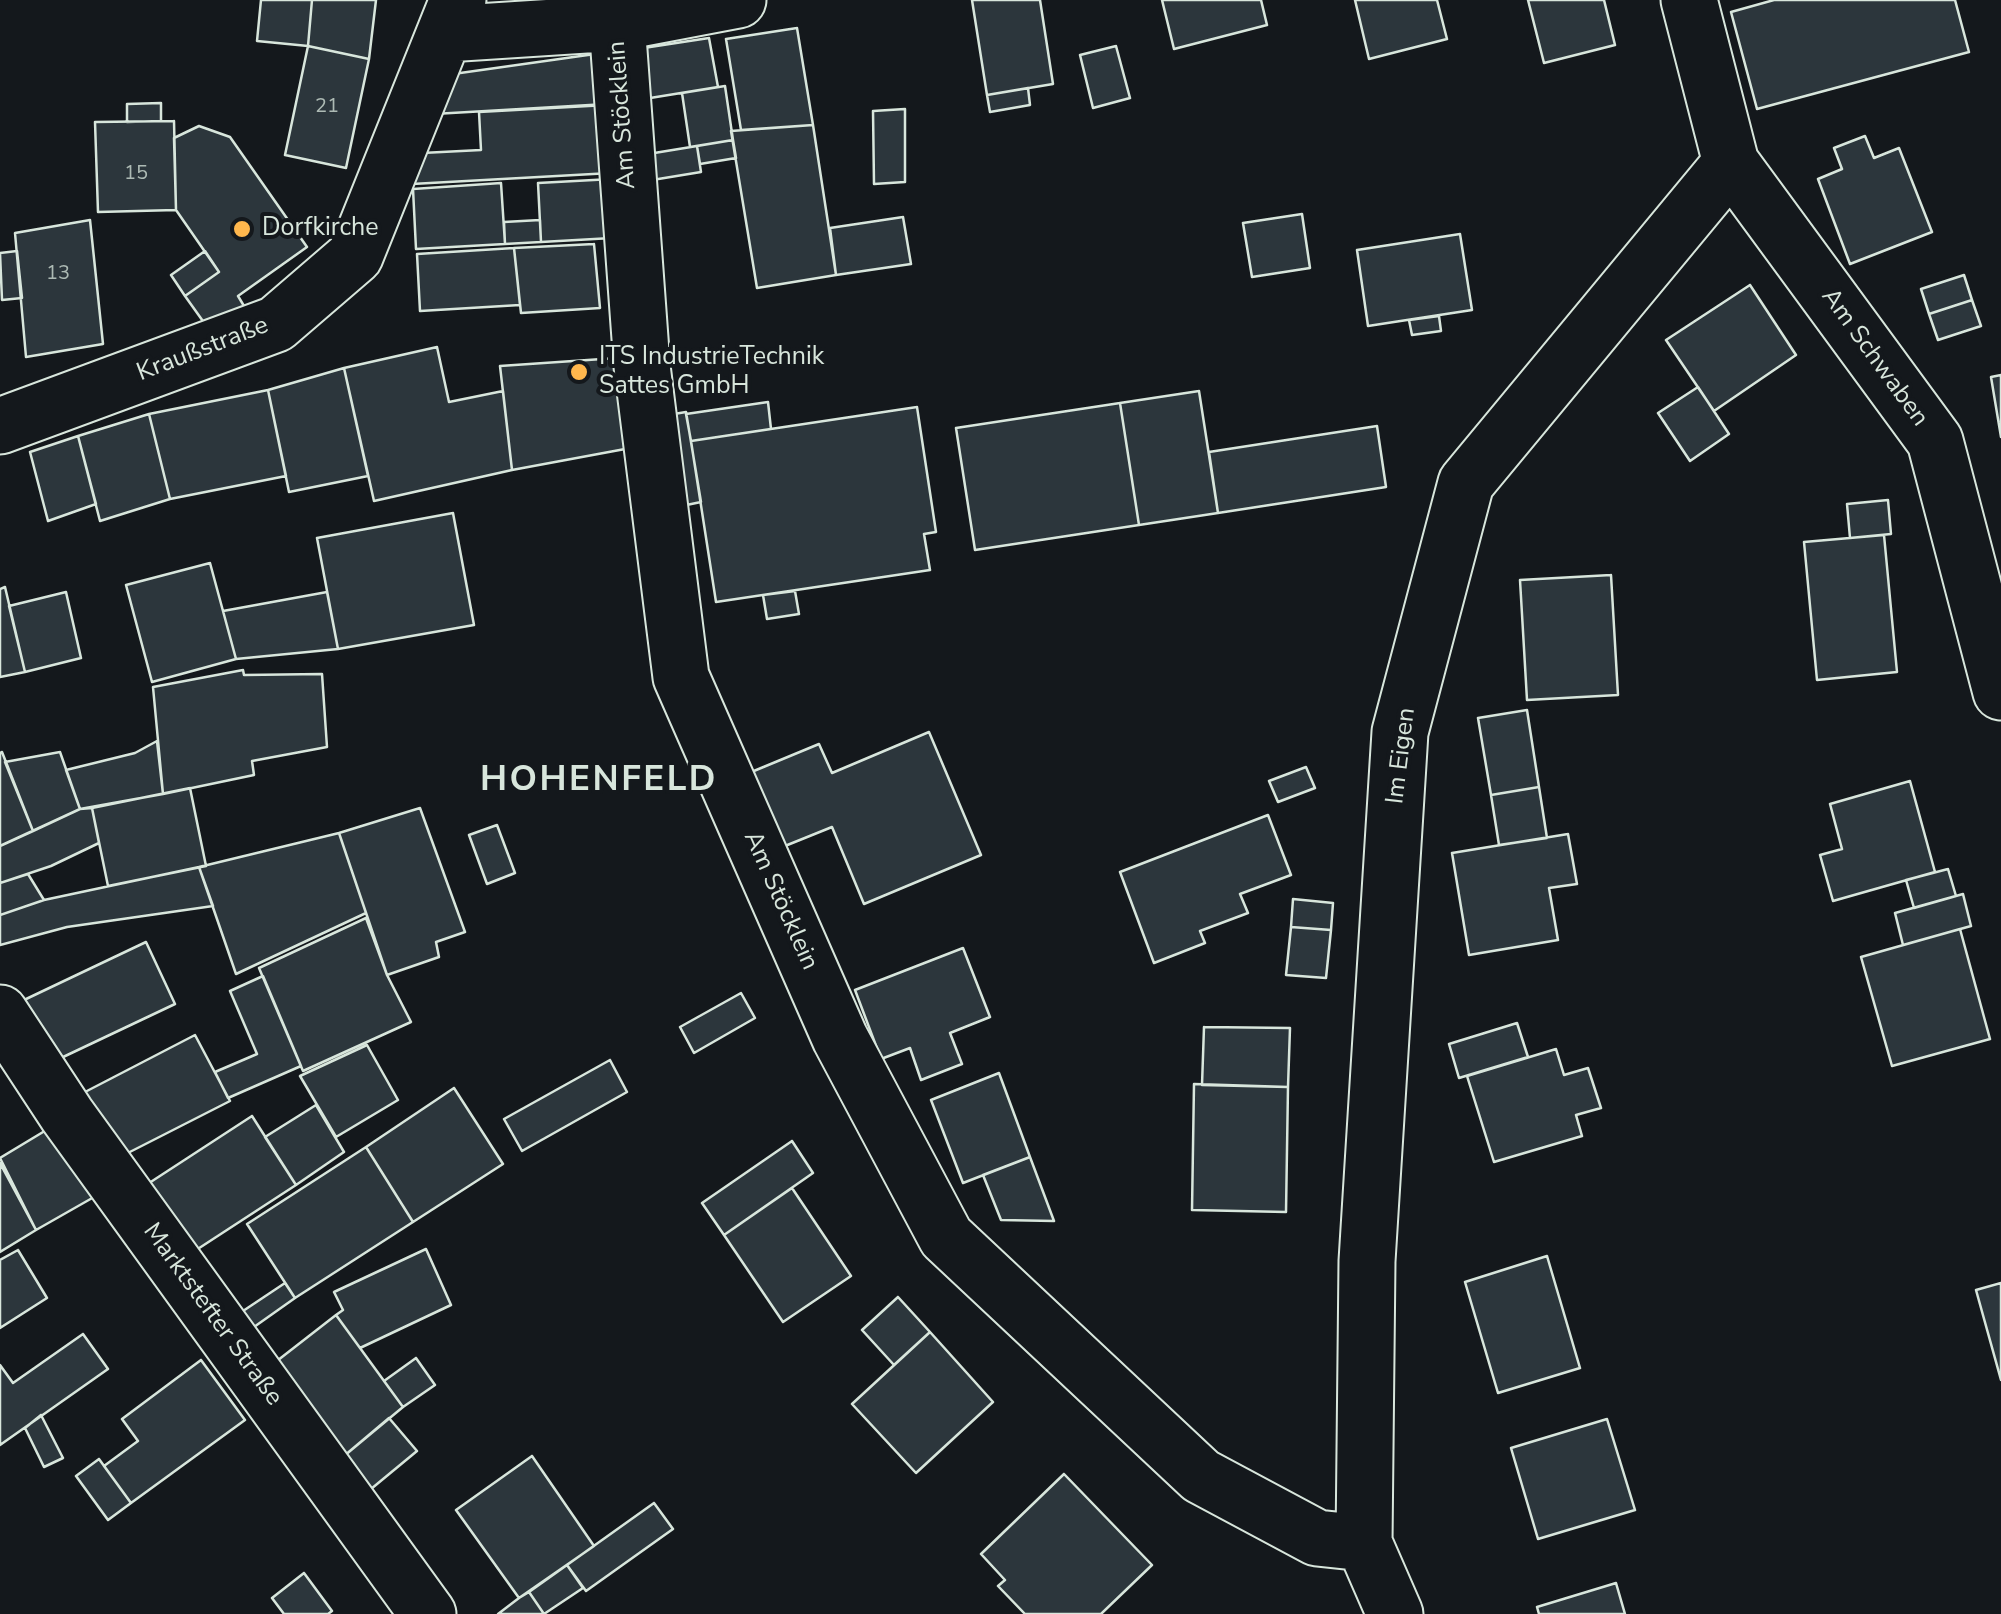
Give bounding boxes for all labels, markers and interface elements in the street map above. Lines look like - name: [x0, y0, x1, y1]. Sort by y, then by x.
- street label: Am Stöcklein: [603, 40, 643, 190]
- house number: 21: [315, 95, 339, 119]
- house number: 15: [124, 162, 148, 186]
- place label: Dorfkirche: [262, 214, 379, 244]
- marker: Dorfkirche: [231, 218, 253, 240]
- house number: 13: [46, 262, 70, 286]
- street label: Am Schwaben: [1814, 283, 1934, 433]
- street label: Kraußstraße: [133, 311, 273, 389]
- place label: ITS IndustrieTechnik Sattes GmbH: [599, 343, 824, 402]
- marker: ITS IndustrieTechnik Sattes GmbH: [568, 361, 590, 383]
- street label: Im Eigen: [1381, 706, 1423, 806]
- district label: HOHENFELD: [480, 761, 718, 803]
- street label: Am Stöcklein: [736, 827, 824, 975]
- street label: Marktstefter Straße: [136, 1218, 288, 1412]

